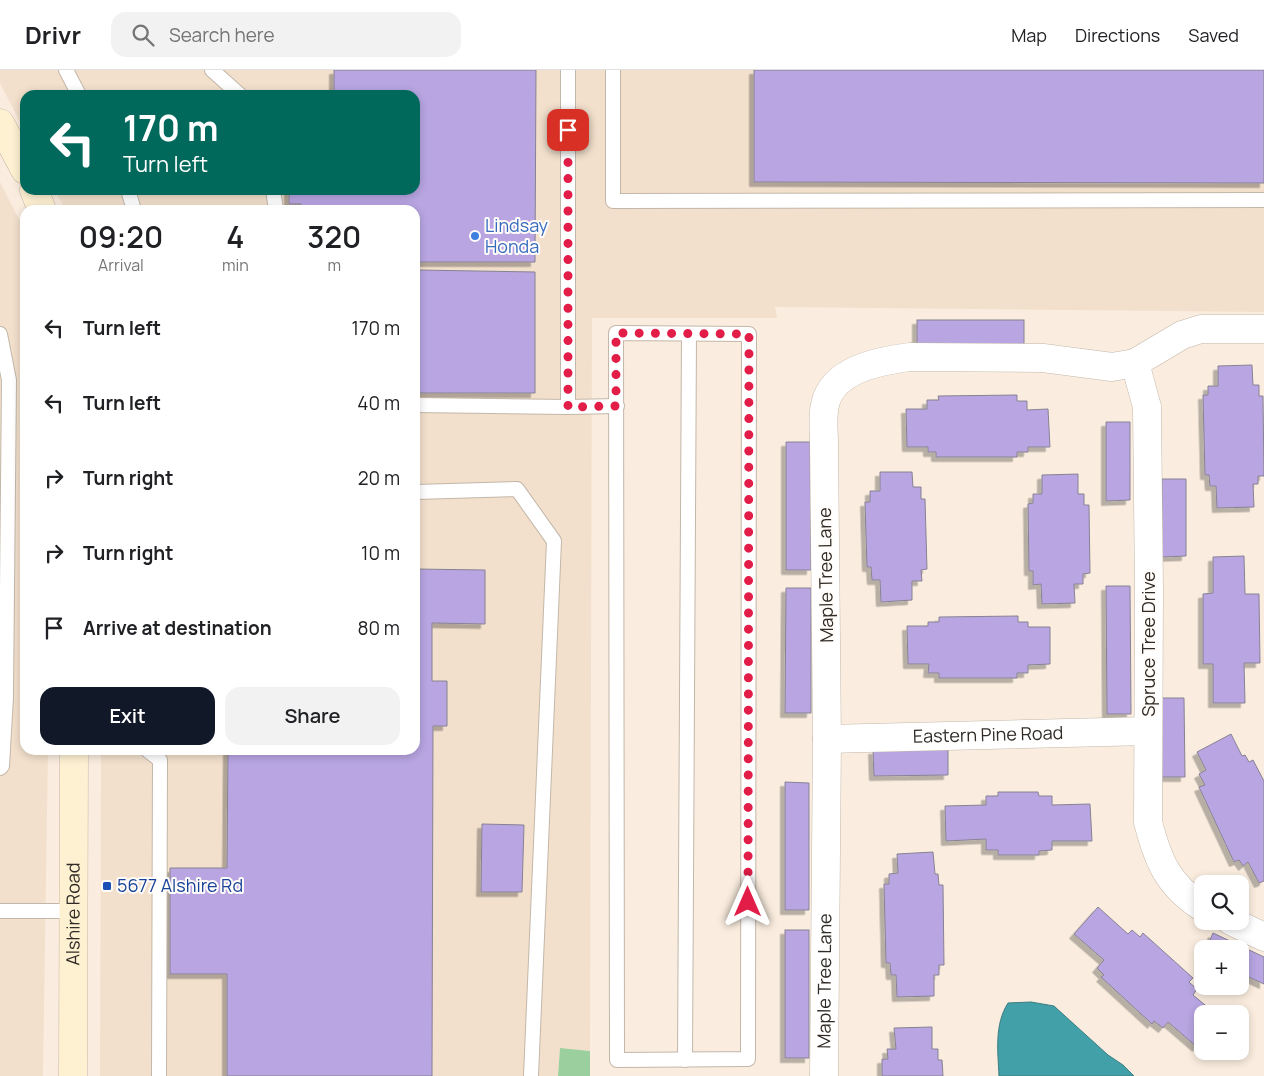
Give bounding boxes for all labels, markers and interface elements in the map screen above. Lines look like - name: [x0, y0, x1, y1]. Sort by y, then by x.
- search box: [111, 12, 461, 57]
- text: Drivr: [25, 18, 81, 51]
- icon: search: [129, 21, 157, 49]
- text: Search here: [169, 22, 275, 48]
- text: Map: [1011, 23, 1047, 47]
- text: Directions: [1075, 23, 1160, 47]
- text: Saved: [1188, 23, 1239, 47]
- text: 170 m: [123, 104, 219, 152]
- pin: [547, 109, 589, 151]
- icon: left: [40, 110, 105, 175]
- icon: arrive: [554, 116, 582, 144]
- text: Turn left: [123, 149, 208, 179]
- place label: Lindsay Honda: [485, 213, 549, 258]
- text: 09:20: [79, 216, 163, 257]
- text: 4: [226, 216, 244, 257]
- text: 320: [307, 216, 361, 257]
- marker: Lindsay Honda: [469, 230, 481, 242]
- text: Arrival: [98, 254, 144, 276]
- text: min: [222, 254, 249, 276]
- text: m: [328, 254, 341, 276]
- icon: left: [40, 314, 68, 342]
- text: Turn left: [83, 315, 161, 341]
- text: 170 m: [352, 315, 400, 341]
- icon: left: [40, 389, 68, 417]
- text: Turn left: [83, 390, 161, 416]
- text: 40 m: [357, 390, 400, 416]
- icon: right: [40, 464, 68, 492]
- text: Turn right: [83, 465, 173, 491]
- text: 20 m: [358, 465, 400, 491]
- street label: Maple Tree Lane: [812, 507, 838, 643]
- icon: right: [40, 539, 68, 567]
- text: Turn right: [83, 540, 173, 566]
- text: 10 m: [361, 540, 400, 566]
- street label: Spruce Tree Drive: [1136, 571, 1160, 717]
- icon: arrive: [40, 614, 68, 642]
- text: Arrive at destination: [83, 615, 272, 641]
- text: 80 m: [357, 615, 400, 641]
- button: Exit: [40, 687, 215, 745]
- button: Share: [225, 687, 400, 745]
- street label: Eastern Pine Road: [912, 720, 1063, 748]
- street label: Alshire Road: [60, 862, 85, 966]
- place label: 5677 Alshire Rd: [117, 873, 243, 897]
- position arrow: [721, 875, 773, 927]
- map controls: [1194, 875, 1249, 1060]
- button: search: [1194, 875, 1249, 930]
- marker: 5677 Alshire Rd: [101, 880, 113, 892]
- street label: Maple Tree Lane: [811, 913, 836, 1049]
- button: +: [1194, 940, 1249, 995]
- button: −: [1194, 1005, 1249, 1060]

